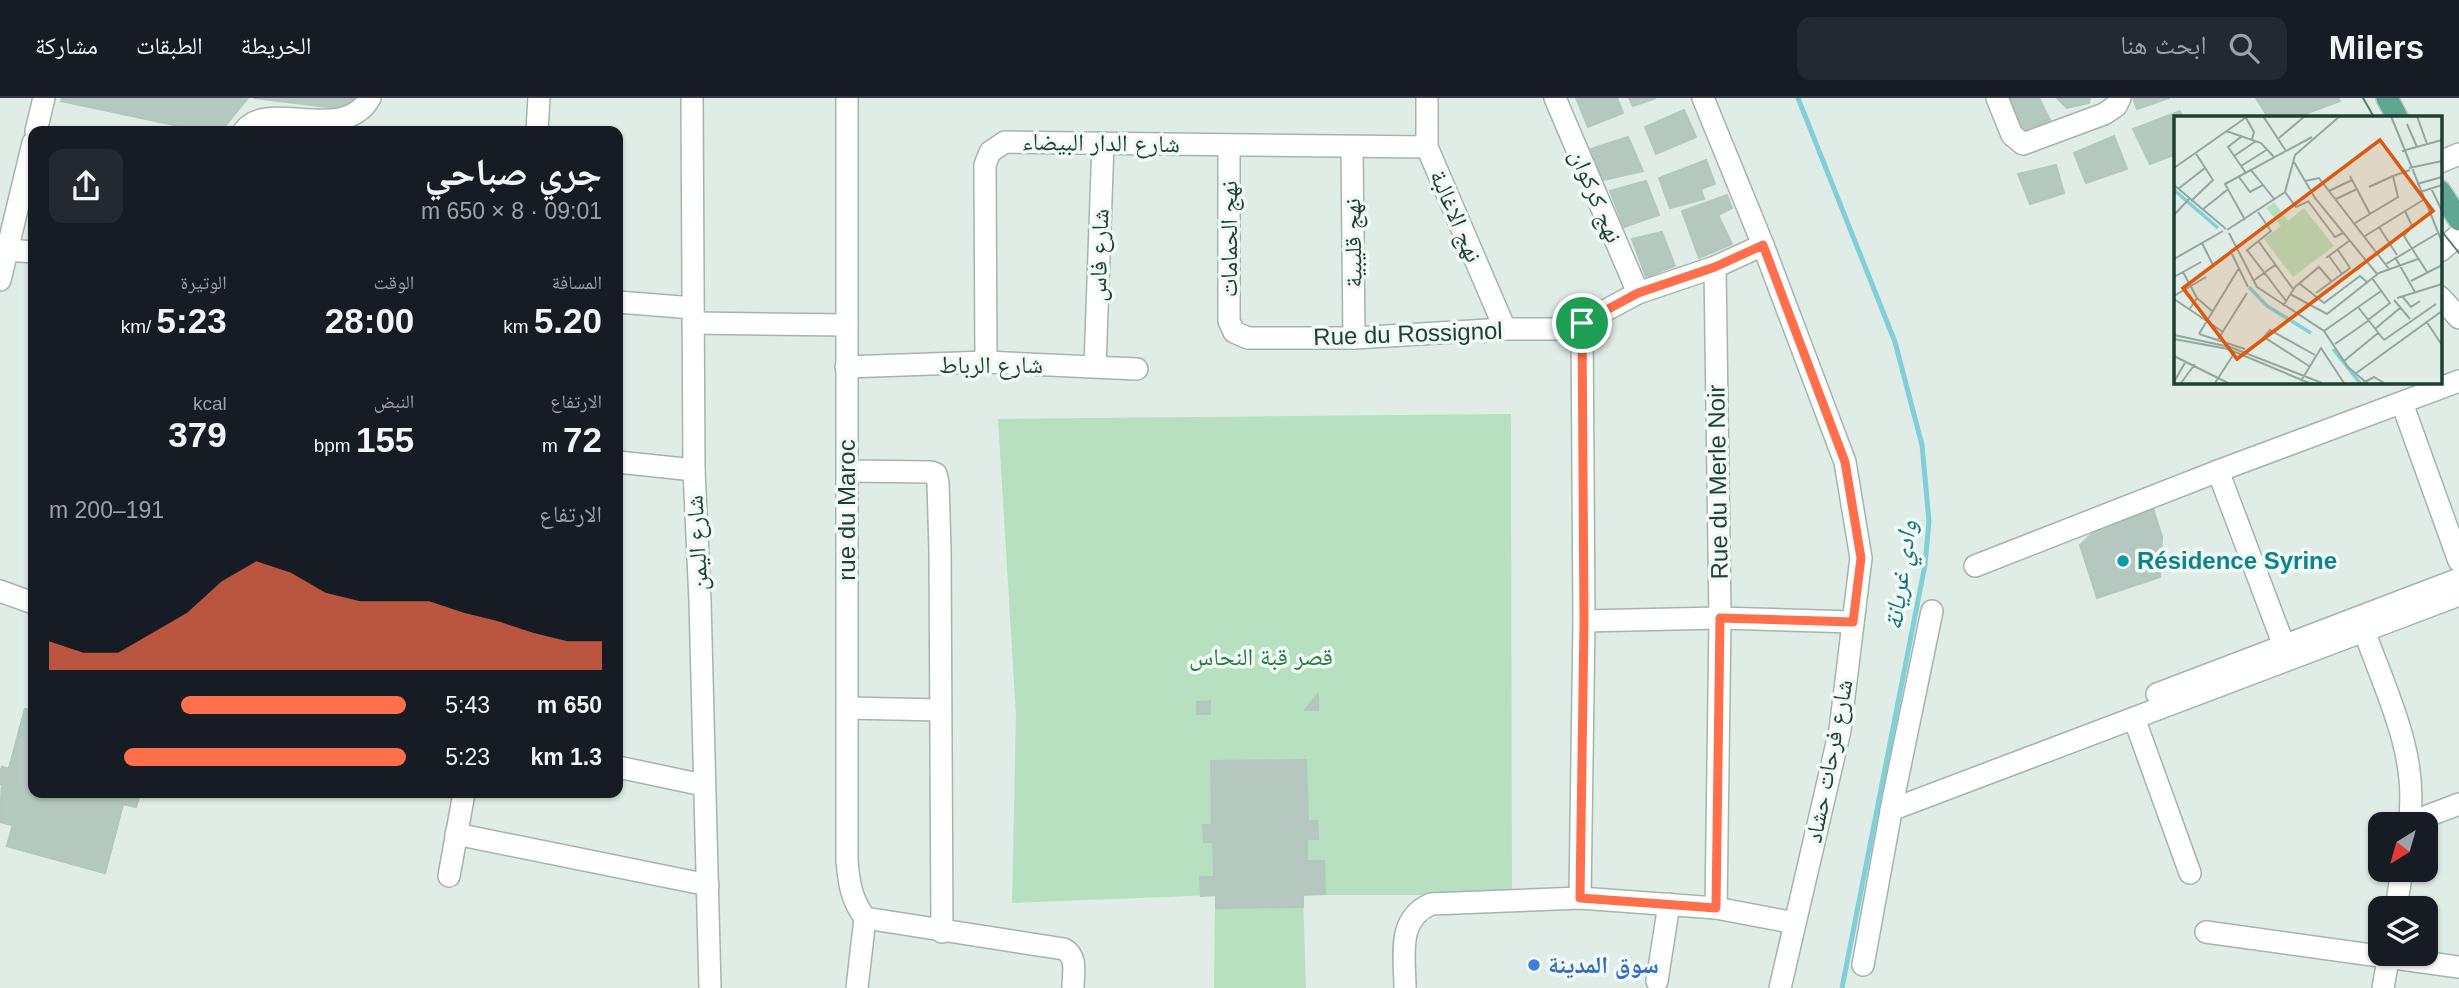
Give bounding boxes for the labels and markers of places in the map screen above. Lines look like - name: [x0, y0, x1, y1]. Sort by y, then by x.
- pin: [1552, 293, 1612, 353]
- place label: Résidence Syrine: [2137, 547, 2337, 574]
- marker: Résidence Syrine: [2115, 553, 2131, 569]
- place label: سوق المدينة: [1548, 951, 1659, 979]
- marker: سوق المدينة: [1526, 957, 1542, 973]

